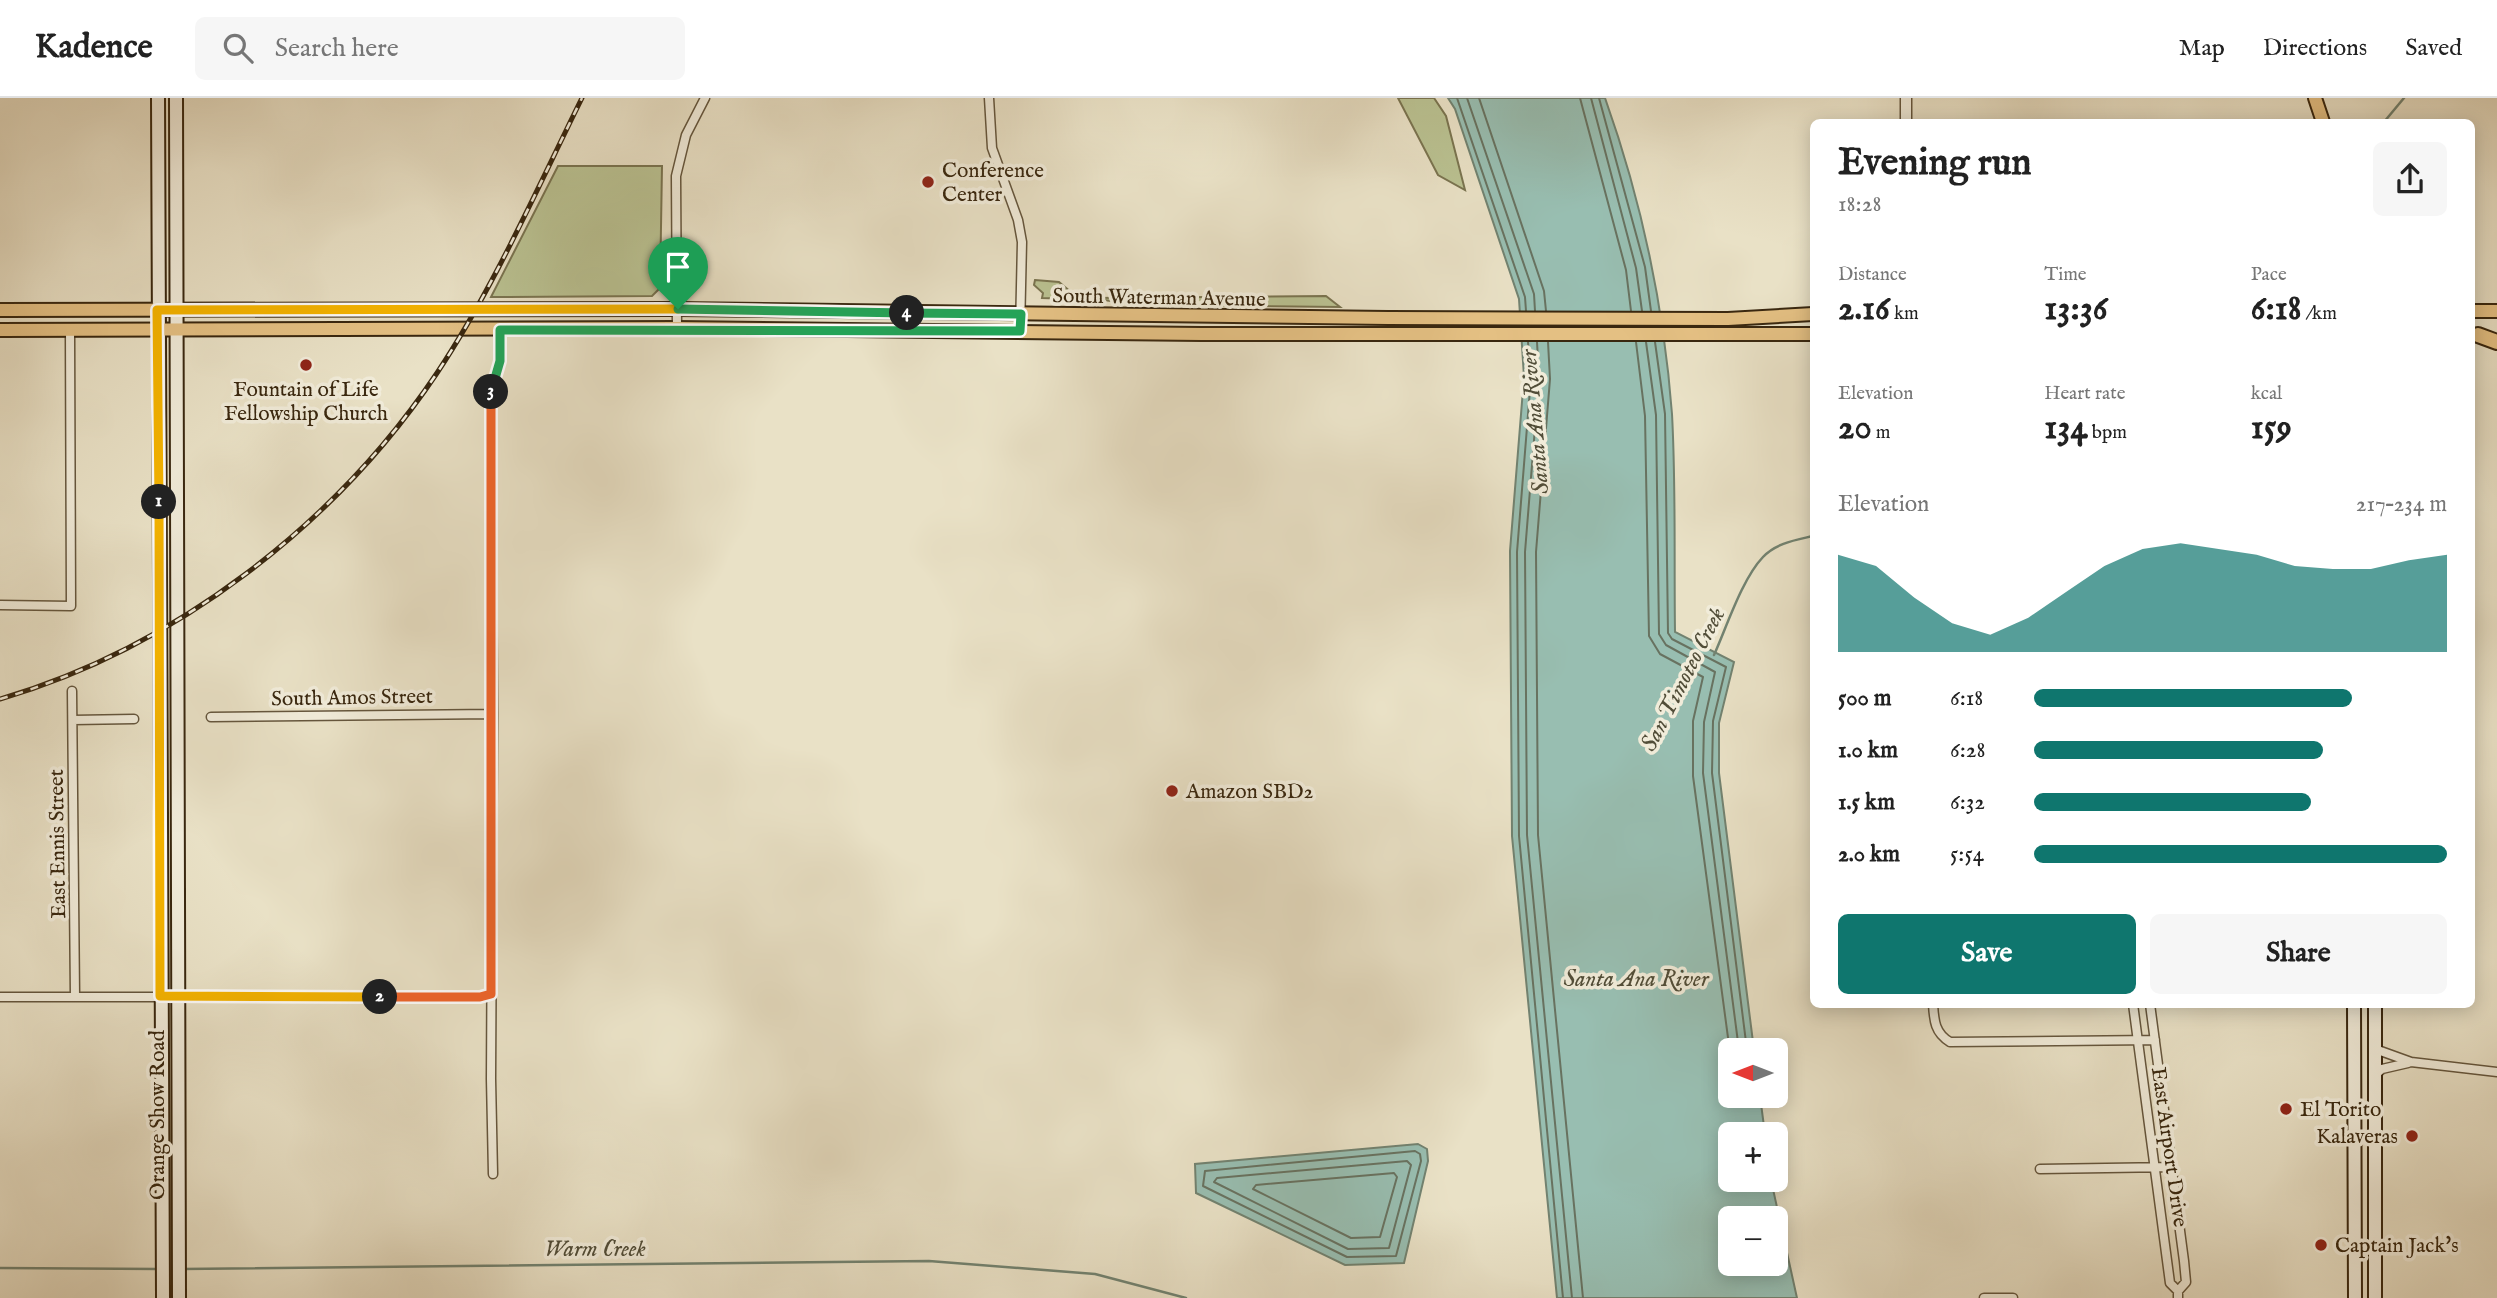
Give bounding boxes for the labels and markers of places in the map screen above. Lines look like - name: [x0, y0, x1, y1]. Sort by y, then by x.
- place label: Conference Center: [942, 158, 1044, 209]
- marker: Conference Center: [920, 174, 936, 190]
- pin: [648, 237, 708, 309]
- pin: 4: [890, 296, 925, 330]
- marker: Fountain of Life Fellowship Church: [298, 357, 314, 373]
- pin: 3: [474, 374, 508, 410]
- place label: Fountain of Life Fellowship Church: [224, 377, 388, 428]
- pin: 1: [142, 484, 176, 520]
- place label: Amazon SBD2: [1185, 779, 1314, 806]
- marker: Amazon SBD2: [1164, 783, 1180, 799]
- pin: 2: [362, 979, 398, 1014]
- place label: El Torito: [2300, 1097, 2381, 1124]
- marker: El Torito: [2278, 1101, 2294, 1117]
- place label: Kalaveras: [2316, 1124, 2398, 1151]
- marker: Kalaveras: [2404, 1128, 2420, 1144]
- place label: Captain Jack's: [2335, 1233, 2459, 1260]
- marker: Captain Jack's: [2313, 1237, 2329, 1253]

